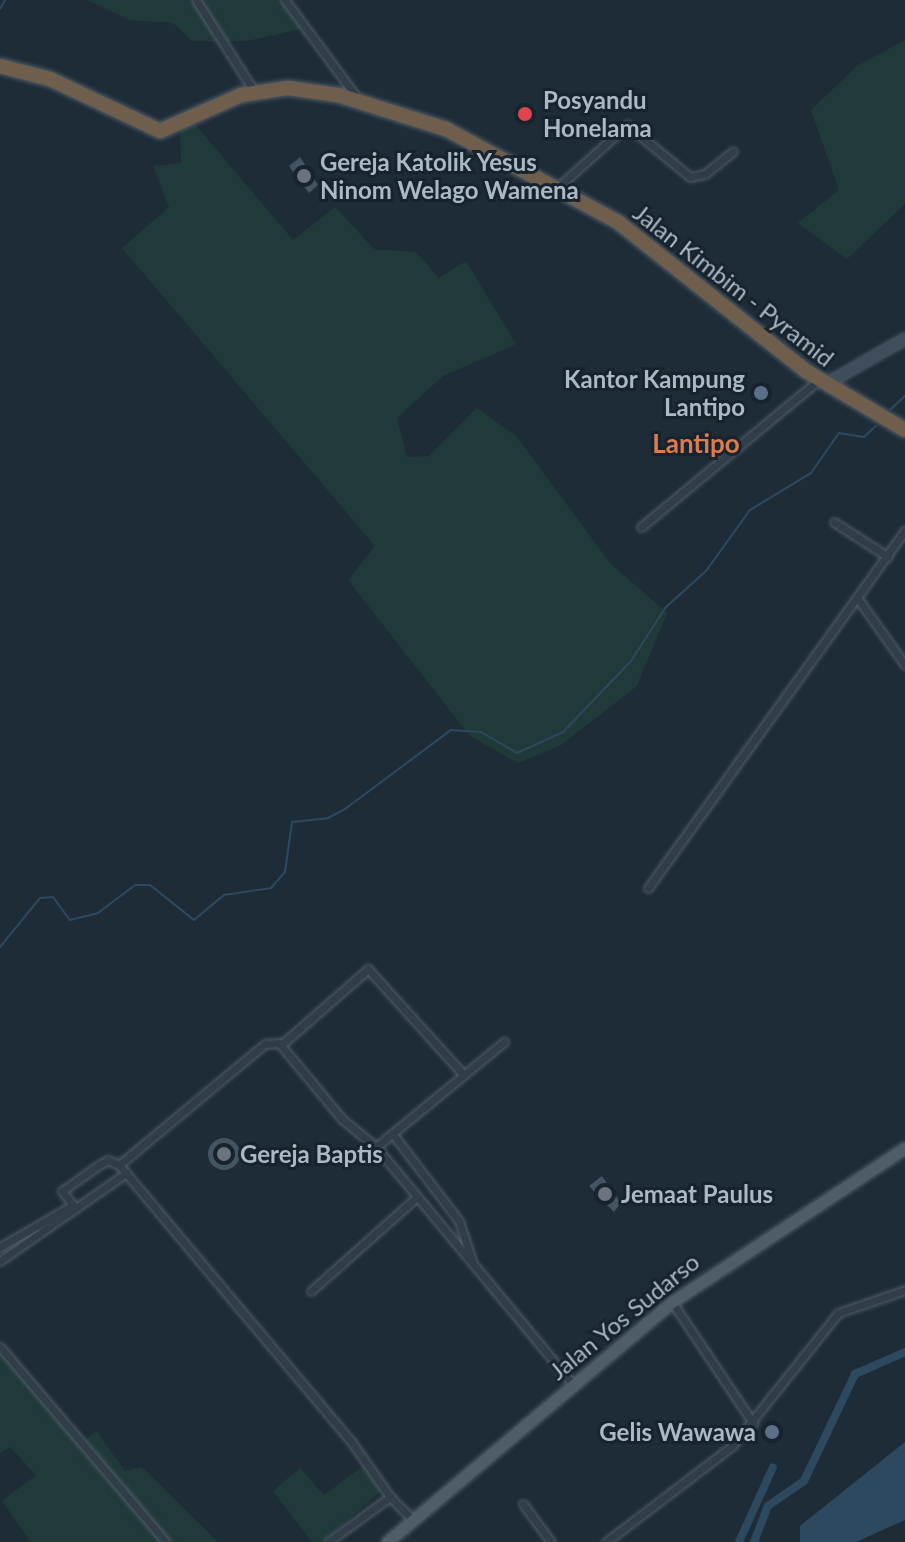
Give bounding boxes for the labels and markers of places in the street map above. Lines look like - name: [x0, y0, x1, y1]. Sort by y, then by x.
- place label: Posyandu Honelama: [543, 86, 652, 142]
- marker: Posyandu Honelama: [514, 103, 536, 125]
- place label: Gereja Katolik Yesus Ninom Welago Wamena: [320, 148, 579, 204]
- marker: Gereja Katolik Yesus Ninom Welago Wamena: [295, 167, 313, 185]
- place label: Kantor Kampung Lantipo: [564, 365, 745, 421]
- marker: Kantor Kampung Lantipo: [752, 384, 770, 402]
- place label: Gereja Baptis: [240, 1140, 383, 1168]
- marker: Gereja Baptis: [215, 1145, 233, 1163]
- place label: Jemaat Paulus: [621, 1180, 773, 1208]
- marker: Jemaat Paulus: [596, 1185, 614, 1203]
- place label: Gelis Wawawa: [599, 1418, 756, 1446]
- marker: Gelis Wawawa: [763, 1423, 781, 1441]

